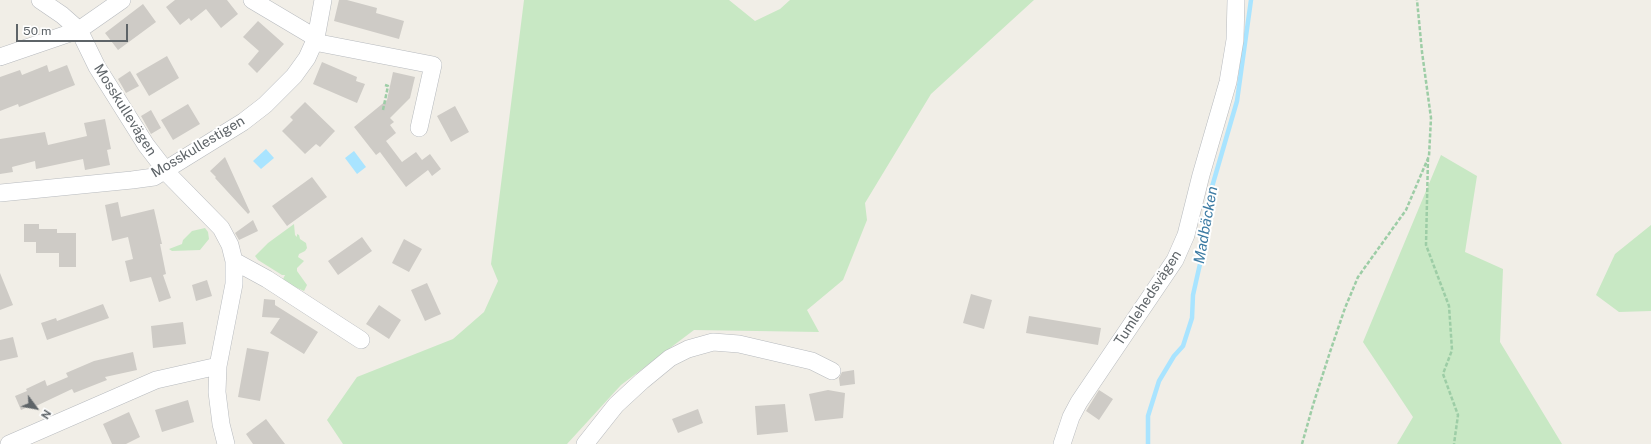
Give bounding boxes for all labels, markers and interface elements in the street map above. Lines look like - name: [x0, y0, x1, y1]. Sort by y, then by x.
- scale bar: [18, 16, 130, 42]
- text: 50 m: [23, 24, 51, 38]
- street label: Mosskullevägen: [90, 61, 160, 159]
- street label: Mosskullestigen: [148, 112, 248, 182]
- water label: Madbäcken: [1190, 185, 1222, 265]
- street label: Tumlehedsvägen: [1111, 247, 1185, 349]
- north arrow: [16, 388, 56, 428]
- text: N: [39, 408, 54, 421]

